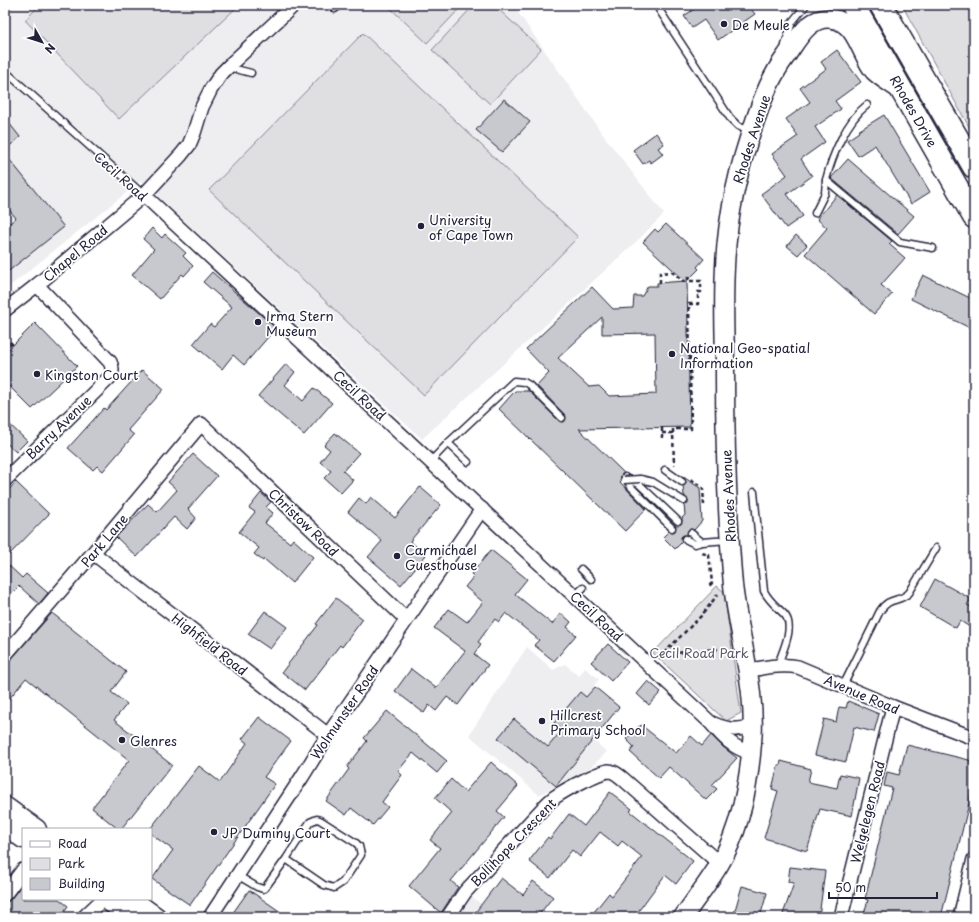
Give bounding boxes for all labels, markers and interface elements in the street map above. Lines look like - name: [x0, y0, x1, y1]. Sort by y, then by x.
- place label: De Meule: [732, 15, 790, 34]
- marker: De Meule: [719, 19, 729, 29]
- north arrow: [22, 22, 62, 62]
- text: N: [41, 40, 60, 58]
- street label: Rhodes Drive: [886, 71, 942, 151]
- street label: Rhodes Avenue: [728, 92, 774, 186]
- street label: Cecil Road: [90, 147, 152, 205]
- place label: University of Cape Town: [429, 210, 513, 244]
- street label: Chapel Road: [39, 220, 111, 286]
- marker: University of Cape Town: [416, 221, 426, 231]
- place label: Irma Stern Museum: [266, 306, 334, 340]
- marker: Irma Stern Museum: [253, 317, 263, 327]
- place label: National Geo-spatial Information: [680, 338, 810, 372]
- marker: National Geo-spatial Information: [667, 349, 677, 359]
- place label: Kingston Court: [45, 365, 138, 384]
- street label: Cecil Road: [329, 365, 391, 425]
- marker: Kingston Court: [32, 369, 42, 379]
- street label: Barry Avenue: [21, 391, 95, 463]
- street label: Rhodes Avenue: [716, 449, 740, 543]
- street label: Christow Road: [265, 484, 343, 560]
- street label: Park Lane: [76, 509, 132, 571]
- place label: Carmichael Guesthouse: [405, 540, 477, 574]
- marker: Carmichael Guesthouse: [392, 551, 402, 561]
- street label: Cecil Road: [566, 586, 628, 646]
- street label: Highfield Road: [168, 608, 252, 680]
- park label: Cecil Road Park: [649, 643, 749, 662]
- street label: Wolmunster Road: [305, 661, 383, 763]
- street label: Avenue Road: [821, 670, 903, 718]
- place label: Hillcrest Primary School: [550, 705, 646, 739]
- marker: Hillcrest Primary School: [537, 716, 547, 726]
- place label: Glenres: [130, 731, 177, 750]
- marker: Glenres: [117, 735, 127, 745]
- street label: Welgelegen Road: [845, 759, 889, 865]
- street label: Bollihope Crescent: [466, 794, 560, 890]
- place label: JP Duminy Court: [222, 823, 330, 842]
- marker: JP Duminy Court: [209, 827, 219, 837]
- legend: [22, 828, 152, 900]
- text: Road: [58, 834, 87, 852]
- text: Park: [58, 854, 85, 872]
- text: Building: [58, 874, 105, 892]
- scale bar: [829, 874, 937, 900]
- text: 50 m: [835, 878, 866, 896]

